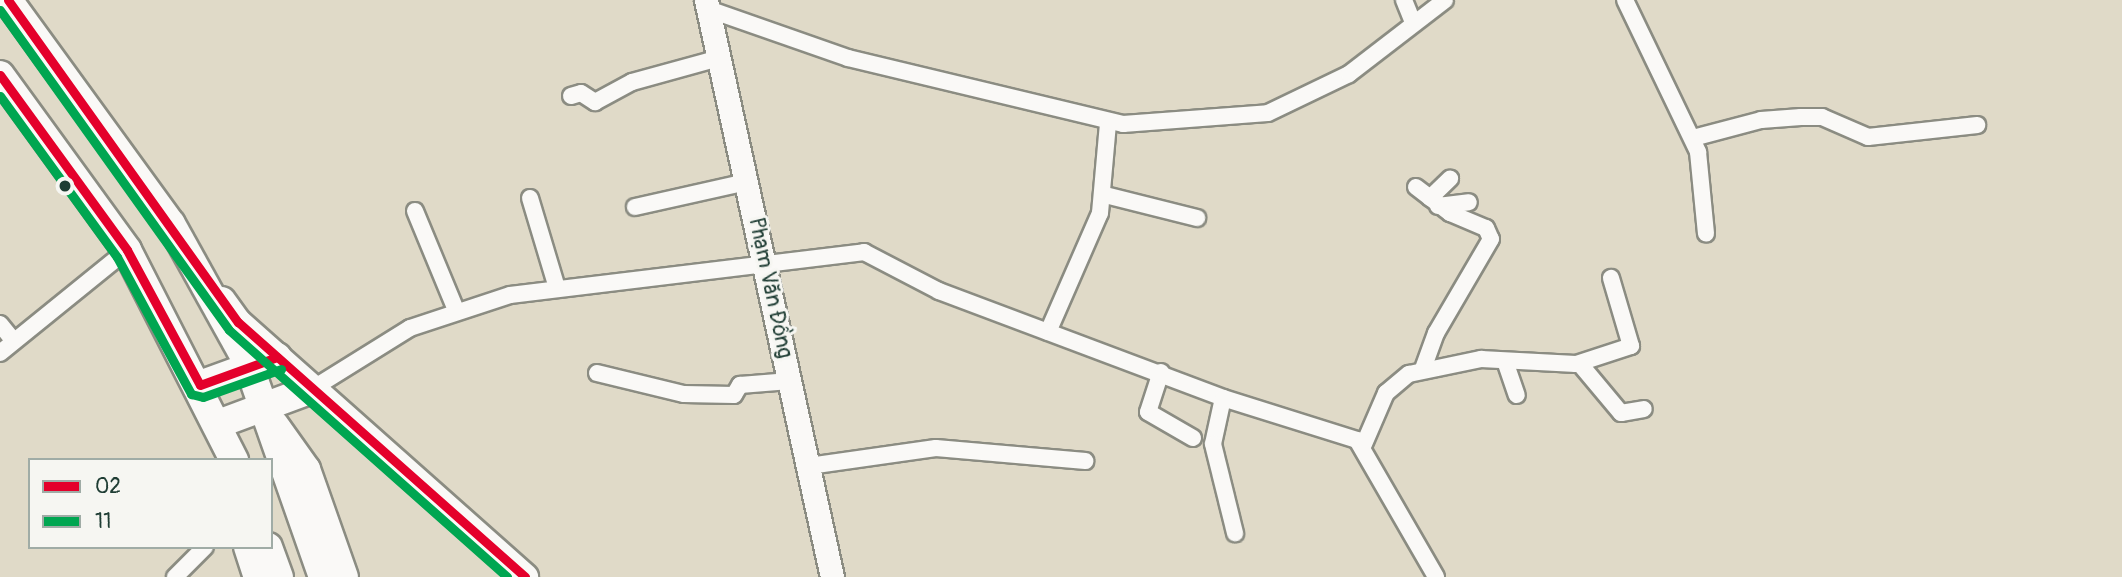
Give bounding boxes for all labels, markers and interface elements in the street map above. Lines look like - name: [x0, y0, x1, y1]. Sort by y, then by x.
- unlabelled marker: [58, 179, 72, 193]
- street label: Phạm Văn Đồng: [743, 215, 797, 361]
- legend: [28, 458, 273, 549]
- text: 02: [95, 473, 121, 500]
- text: 11: [95, 508, 111, 535]

